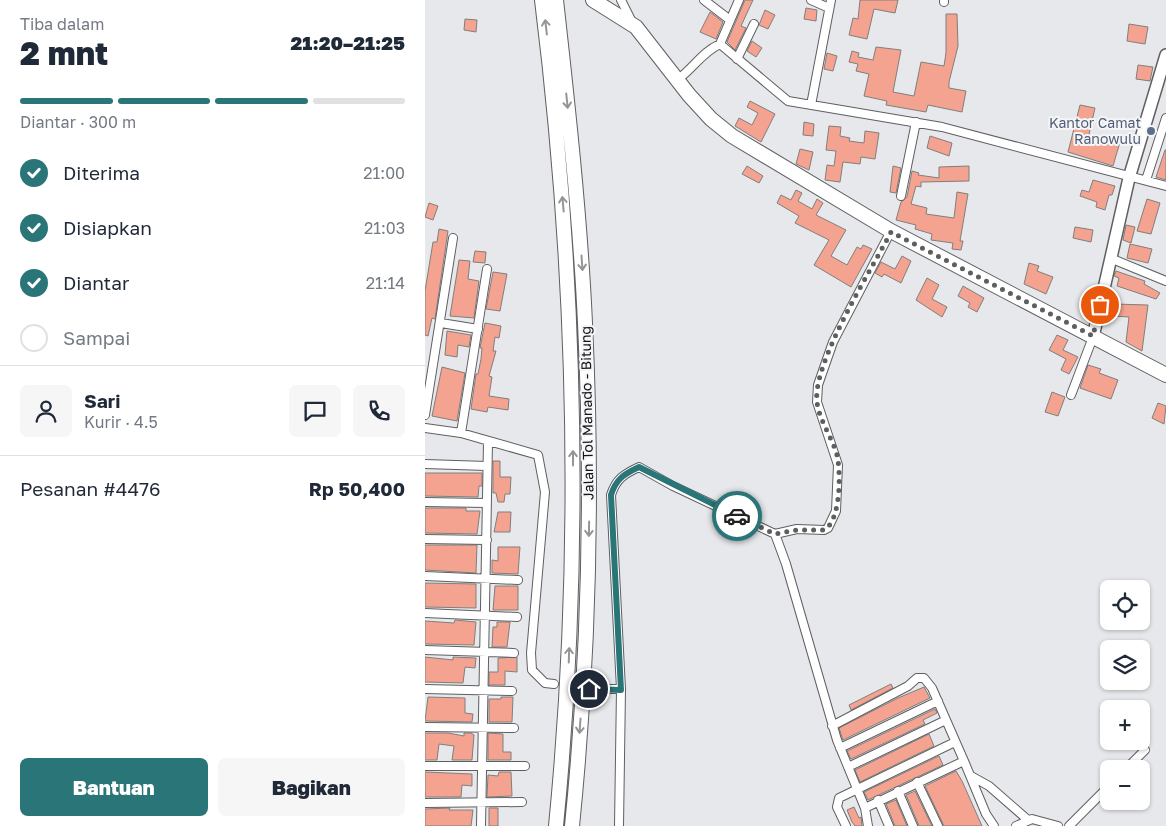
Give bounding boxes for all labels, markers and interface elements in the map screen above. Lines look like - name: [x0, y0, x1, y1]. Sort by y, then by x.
- text: Tiba dalam: [20, 14, 104, 34]
- one-way arrow: [541, 20, 551, 36]
- text: 21:20–21:25: [291, 31, 405, 54]
- text: 2 mnt: [20, 34, 108, 72]
- one-way arrow: [562, 93, 572, 109]
- text: Diantar · 300 m: [20, 112, 136, 132]
- place label: Kantor Camat Ranowulu: [1049, 114, 1141, 147]
- marker: Kantor Camat Ranowulu: [1145, 125, 1157, 137]
- icon: check: [20, 159, 48, 187]
- text: Diterima: [63, 161, 140, 184]
- text: 21:00: [363, 163, 405, 183]
- one-way arrow: [558, 197, 568, 213]
- icon: check: [20, 214, 48, 242]
- text: Disiapkan: [63, 216, 152, 239]
- text: 21:03: [364, 218, 405, 238]
- one-way arrow: [577, 255, 586, 271]
- icon: check: [20, 269, 48, 297]
- text: Diantar: [63, 271, 129, 294]
- text: 21:14: [366, 273, 405, 293]
- pin: [1079, 284, 1121, 326]
- icon: bag: [1086, 291, 1114, 319]
- text: Sampai: [63, 326, 130, 349]
- street label: Jalan Tol Manado - Bitung: [576, 326, 597, 500]
- button: person: [20, 385, 72, 437]
- button: chat: [289, 385, 341, 437]
- button: phone: [353, 385, 405, 437]
- text: Sari: [84, 389, 120, 412]
- text: Kurir · 4.5: [84, 412, 158, 432]
- one-way arrow: [568, 450, 578, 466]
- text: Pesanan #4476: [20, 477, 161, 500]
- text: Rp 50,400: [309, 477, 405, 500]
- courier: [712, 491, 762, 541]
- icon: car: [723, 502, 751, 530]
- one-way arrow: [584, 520, 594, 537]
- map controls: [1100, 580, 1150, 810]
- button: locate: [1100, 580, 1150, 630]
- button: layers: [1100, 640, 1150, 690]
- one-way arrow: [564, 648, 574, 664]
- pin: [568, 668, 610, 710]
- icon: home: [575, 675, 603, 703]
- button: +: [1100, 700, 1150, 750]
- one-way arrow: [576, 718, 585, 734]
- button: Bantuan: [20, 758, 208, 816]
- button: Bagikan: [218, 758, 405, 816]
- button: −: [1100, 760, 1150, 810]

